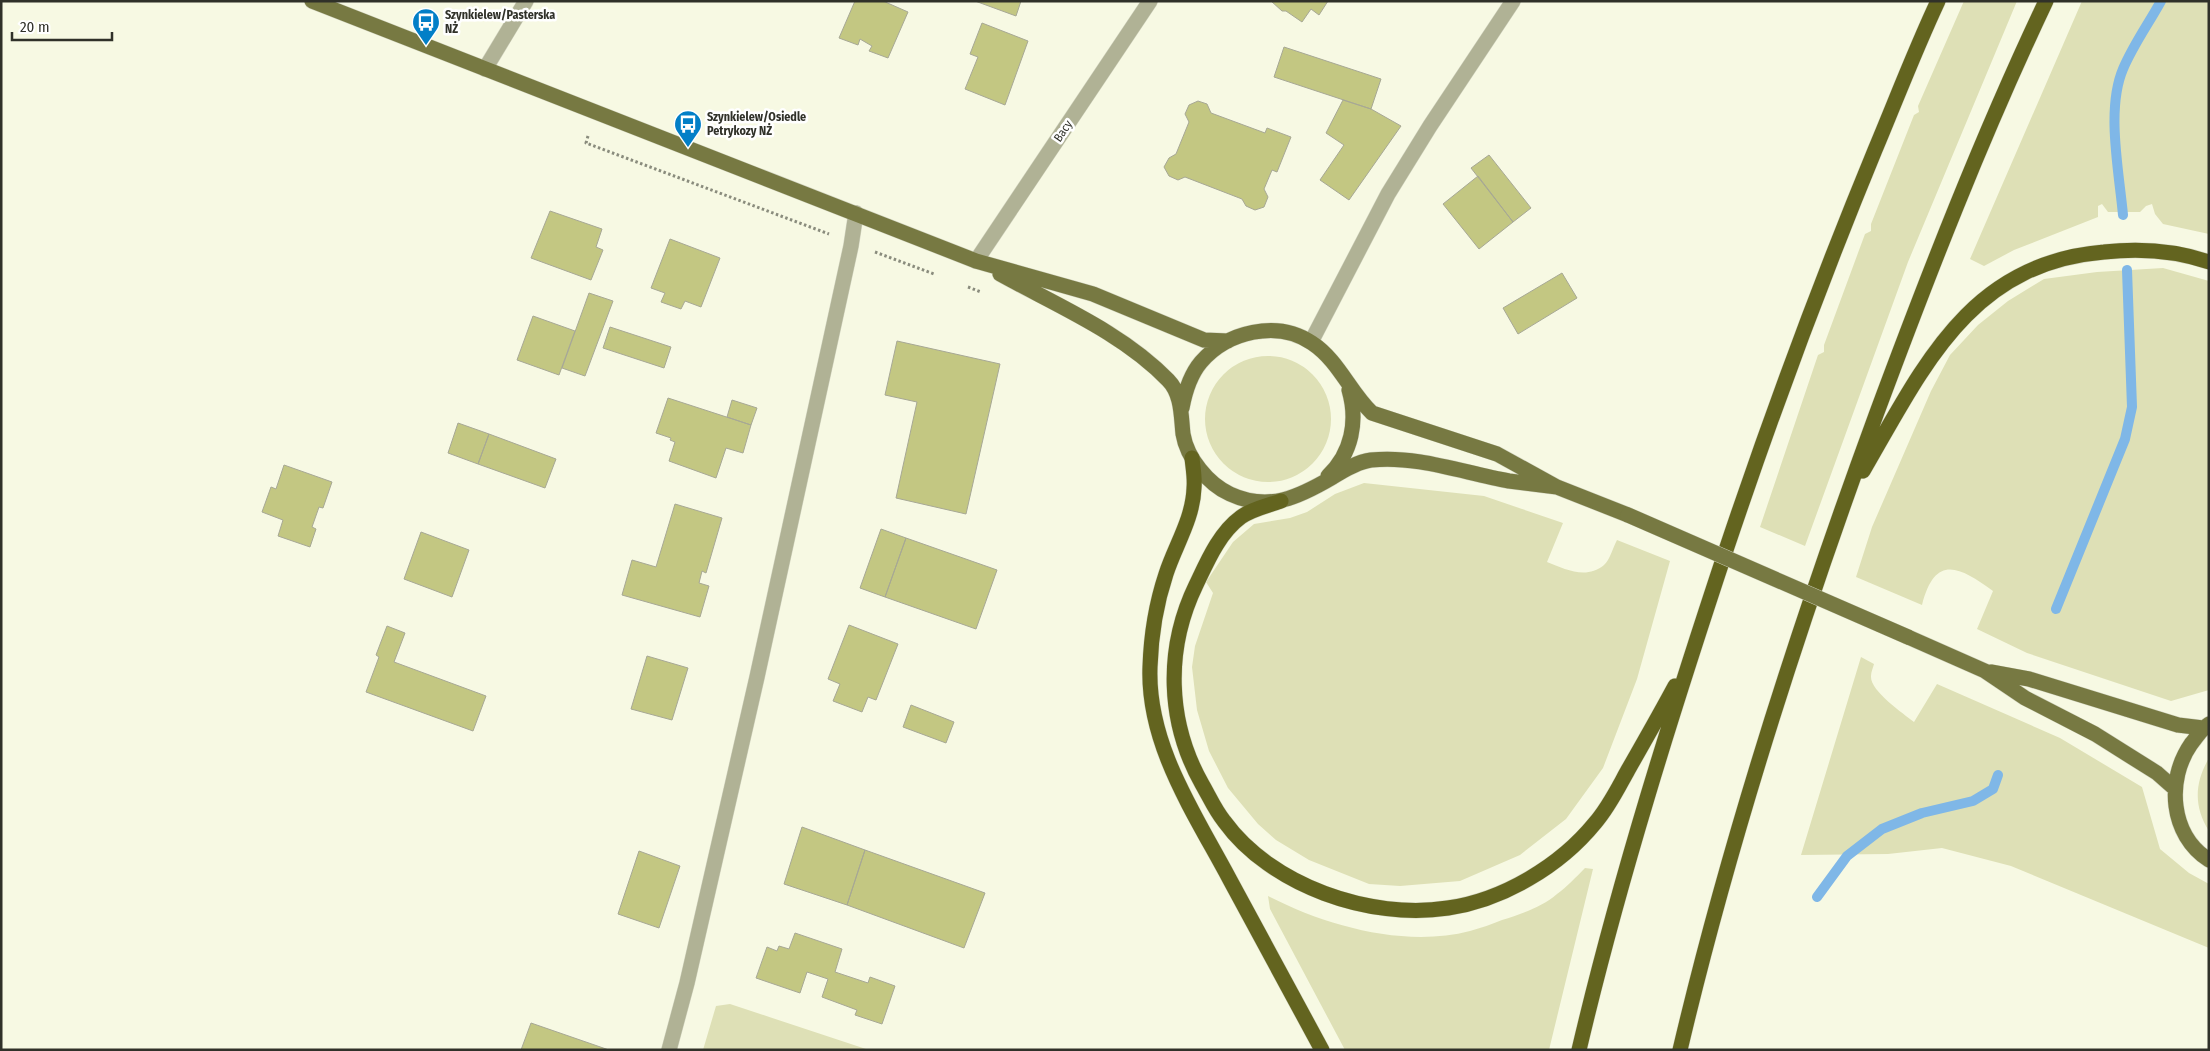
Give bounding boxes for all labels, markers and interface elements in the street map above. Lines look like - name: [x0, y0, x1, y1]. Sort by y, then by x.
- bus stop icon: Szynkielew/Pasterska NŻ: [411, 7, 441, 46]
- place label: Szynkielew/Pasterska NŻ: [445, 8, 555, 36]
- scale bar: [12, 10, 112, 42]
- text: 20 m: [20, 18, 50, 36]
- bus stop icon: Szynkielew/Osiedle Petrykozy NŻ: [673, 109, 703, 148]
- place label: Szynkielew/Osiedle Petrykozy NŻ: [707, 110, 806, 138]
- street label: Bacy: [1051, 117, 1076, 144]

